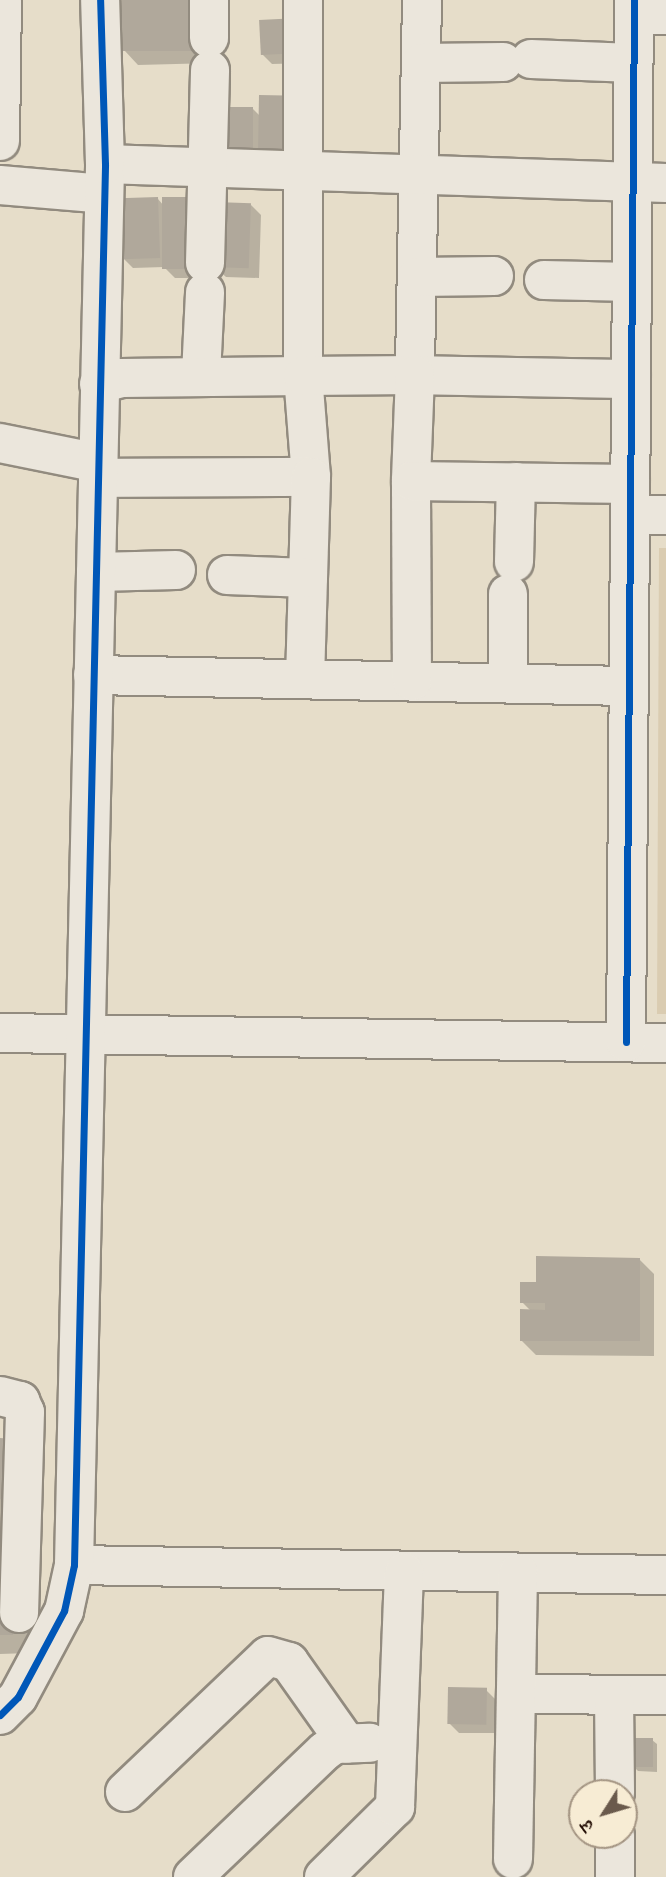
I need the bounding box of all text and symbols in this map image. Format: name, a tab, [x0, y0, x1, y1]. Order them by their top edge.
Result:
north arrow	[568, 1779, 638, 1849]
text: उ	[575, 1815, 600, 1837]

